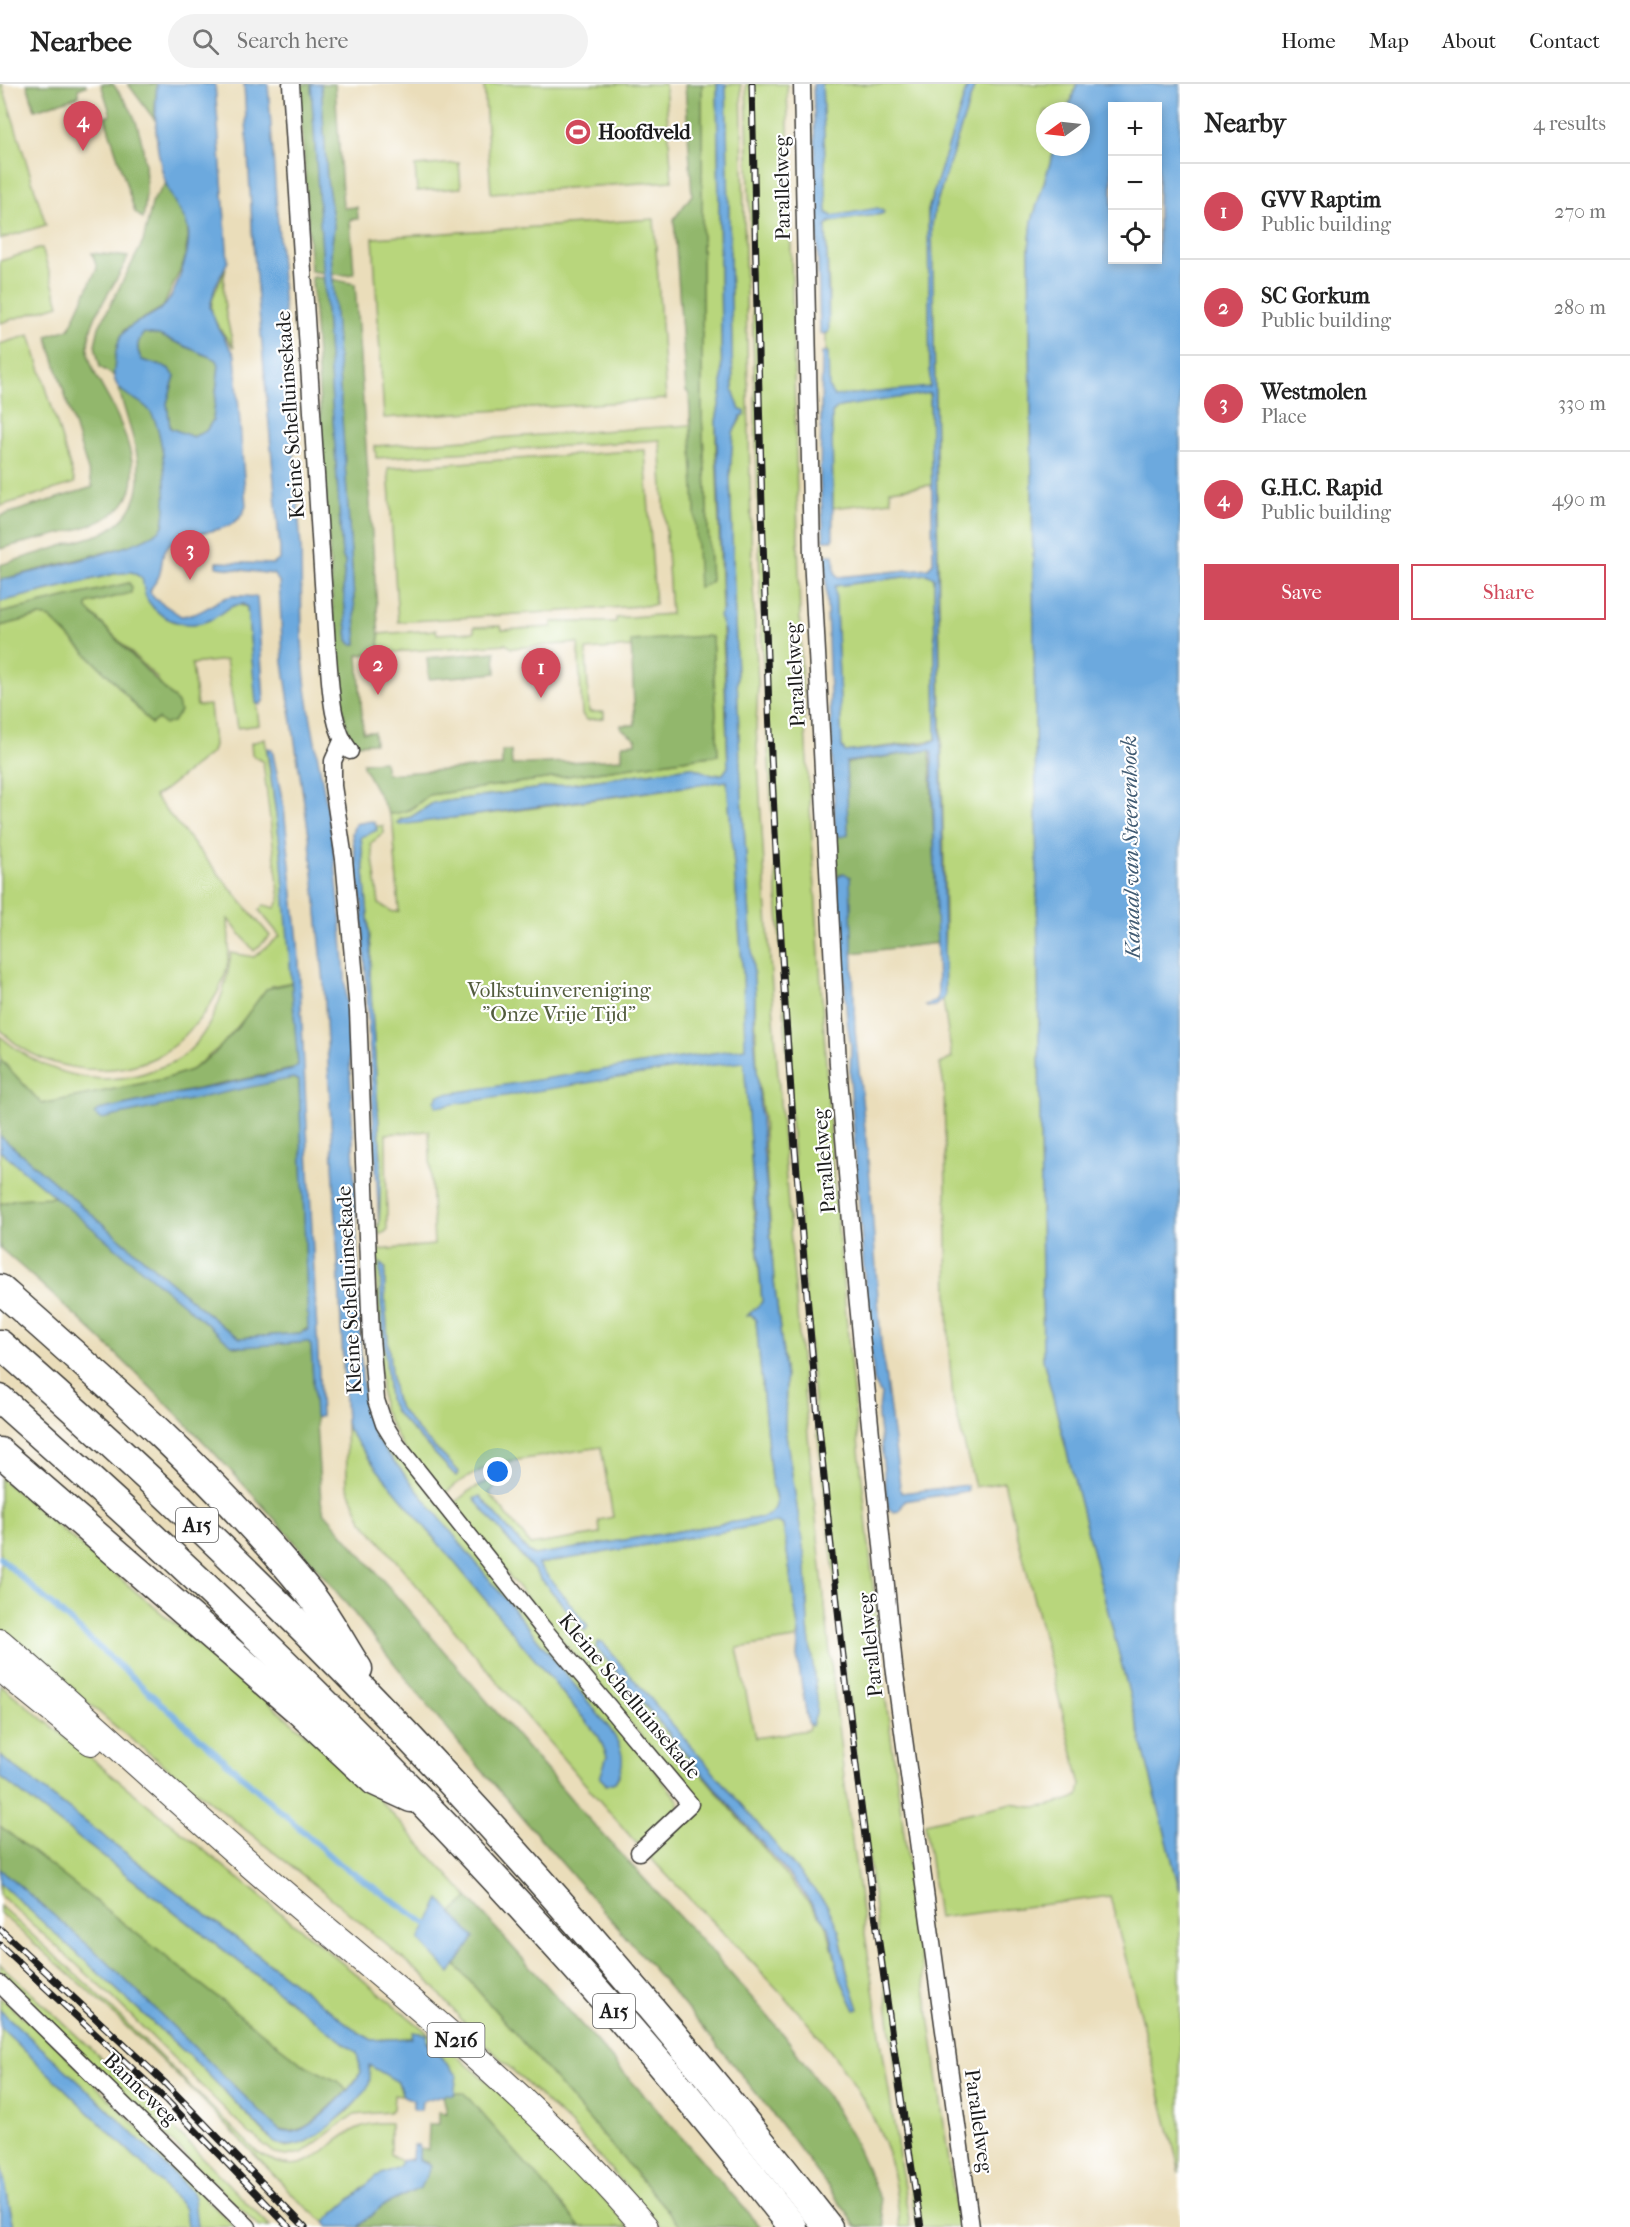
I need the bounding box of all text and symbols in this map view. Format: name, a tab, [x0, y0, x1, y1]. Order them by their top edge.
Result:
search box	[168, 14, 588, 68]
text: Nearbee	[30, 25, 132, 58]
icon: search	[189, 25, 222, 58]
text: Search here	[237, 28, 348, 54]
text: Home	[1281, 29, 1336, 53]
text: Map	[1369, 29, 1409, 53]
text: About	[1442, 29, 1496, 53]
text: Contact	[1529, 29, 1600, 53]
pin: 4	[64, 101, 103, 151]
north arrow	[1036, 102, 1090, 156]
map controls	[1108, 102, 1162, 264]
button: +	[1108, 102, 1162, 156]
text: Nearby	[1204, 108, 1286, 139]
text: 4 results	[1533, 112, 1606, 135]
sports icon: Hoofdveld	[563, 117, 593, 147]
place label: Hoofdveld	[598, 120, 691, 144]
street label: Parallelweg	[769, 135, 795, 241]
button: −	[1108, 156, 1162, 210]
text: GVV Raptim	[1261, 187, 1381, 213]
text: 1	[1220, 200, 1227, 223]
text: 270 m	[1554, 200, 1606, 223]
button: locate	[1108, 210, 1162, 264]
text: Public building	[1261, 213, 1391, 236]
text: SC Gorkum	[1261, 283, 1370, 309]
text: 2	[1218, 296, 1229, 319]
text: 280 m	[1554, 296, 1606, 319]
text: Public building	[1261, 309, 1391, 332]
street label: Kleine Schelluinsekade	[271, 310, 309, 520]
text: Westmolen	[1261, 379, 1367, 405]
text: 3	[1219, 392, 1228, 415]
text: 330 m	[1558, 392, 1606, 415]
text: Place	[1261, 405, 1307, 428]
text: G.H.C. Rapid	[1261, 475, 1382, 501]
text: 4	[1218, 488, 1229, 511]
text: 490 m	[1552, 488, 1606, 511]
text: Public building	[1261, 501, 1391, 524]
pin: 3	[170, 530, 210, 580]
button: Save	[1204, 564, 1399, 620]
button: Share	[1411, 564, 1606, 620]
street label: Parallelweg	[780, 621, 810, 728]
pin: 2	[358, 646, 398, 695]
pin: 1	[522, 648, 560, 698]
water label: Kanaal van Steenenhoek	[1116, 735, 1146, 961]
park label: Volkstuinvereniging "Onze Vrije Tijd"	[466, 978, 652, 1026]
street label: Parallelweg	[807, 1107, 841, 1214]
street label: Kleine Schelluinsekade	[332, 1185, 366, 1395]
your location	[483, 1457, 512, 1486]
road number: A15	[176, 1508, 218, 1542]
street label: Parallelweg	[852, 1591, 887, 1698]
street label: Kleine Schelluinsekade	[554, 1608, 706, 1784]
road number: A15	[593, 1994, 635, 2028]
road number: N216	[428, 2023, 484, 2057]
street label: Banneweg	[99, 2047, 184, 2131]
street label: Parallelweg	[960, 2067, 998, 2175]

